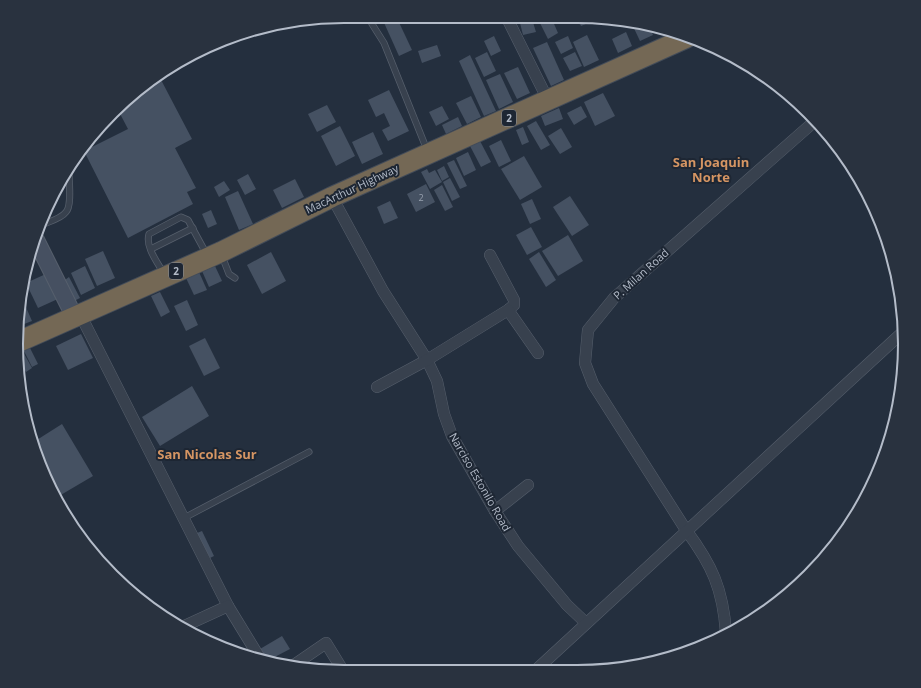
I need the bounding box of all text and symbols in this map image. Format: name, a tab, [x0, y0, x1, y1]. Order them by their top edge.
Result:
road number: 2	[502, 110, 516, 126]
district label: San Joaquin Norte	[673, 153, 749, 186]
street label: MacArthur Highway	[303, 160, 401, 217]
house number: 2	[418, 191, 424, 204]
street label: P. Milan Road	[610, 245, 672, 303]
road number: 2	[169, 263, 183, 279]
street label: Narciso Estonilo Road	[446, 430, 515, 534]
district label: San Nicolas Sur	[157, 445, 257, 463]

